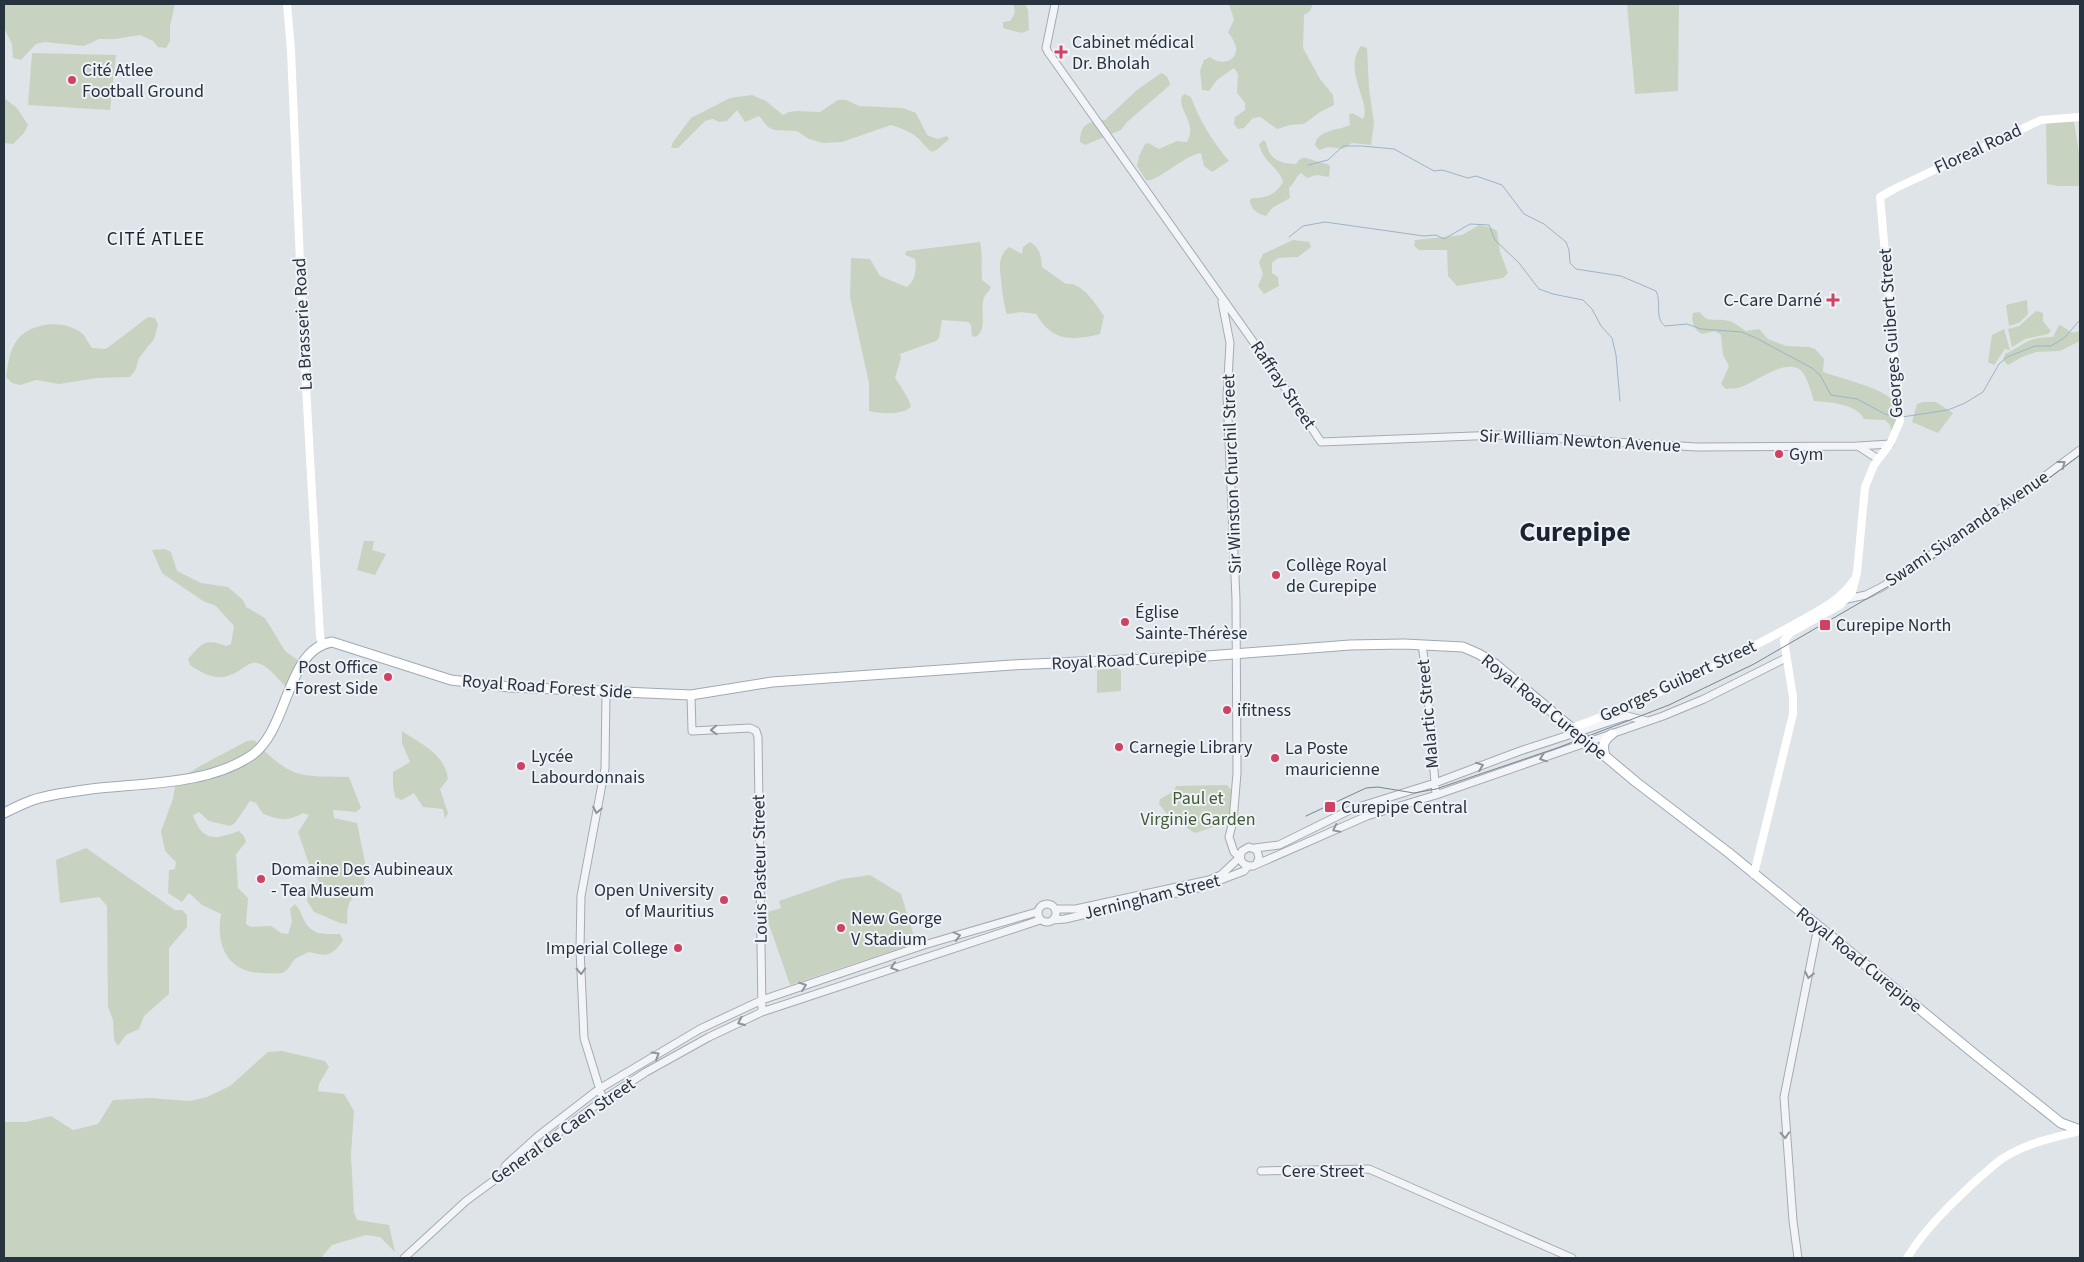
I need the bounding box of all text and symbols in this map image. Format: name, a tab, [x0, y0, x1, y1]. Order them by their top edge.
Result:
place label: Cabinet médical Dr. Bholah	[1072, 30, 1194, 76]
marker: Cabinet médical Dr. Bholah	[1054, 45, 1068, 59]
place label: Cité Atlee Football Ground	[82, 58, 204, 104]
marker: Cité Atlee Football Ground	[66, 74, 78, 86]
street label: Floreal Road	[1930, 118, 2026, 180]
district label: CITÉ ATLEE	[107, 226, 205, 253]
street label: Georges Guibert Street	[1873, 247, 1909, 419]
street label: La Brasserie Road	[287, 257, 319, 391]
place label: C-Care Darné	[1723, 288, 1822, 313]
marker: C-Care Darné	[1826, 293, 1840, 307]
street label: Raffray Street	[1244, 336, 1322, 434]
street label: Sir Winston Churchil Street	[1216, 374, 1248, 574]
street label: Sir William Newton Avenue	[1479, 423, 1681, 459]
place label: Gym	[1789, 442, 1823, 467]
marker: Gym	[1773, 448, 1785, 460]
one-way arrow	[2056, 461, 2066, 470]
street label: Swami Sivananda Avenue	[1880, 465, 2054, 593]
district label: Curepipe	[1519, 512, 1631, 552]
place label: Collège Royal de Curepipe	[1286, 553, 1387, 599]
marker: Collège Royal de Curepipe	[1270, 569, 1282, 581]
place label: Église Sainte-Thérèse	[1135, 600, 1248, 646]
place label: Curepipe North	[1836, 613, 1951, 638]
marker: Église Sainte-Thérèse	[1119, 616, 1131, 628]
marker: Curepipe North	[1818, 618, 1832, 632]
street label: Georges Guibert Street	[1596, 634, 1760, 728]
street label: Royal Road Curepipe	[1051, 643, 1207, 677]
street label: Royal Road Curepipe	[1476, 648, 1612, 766]
place label: Post Office - Forest Side	[286, 655, 378, 701]
street label: Malartic Street	[1411, 658, 1445, 770]
street label: Royal Road Forest Side	[461, 669, 633, 705]
marker: Post Office - Forest Side	[382, 671, 394, 683]
place label: ifitness	[1237, 698, 1291, 723]
marker: ifitness	[1221, 704, 1233, 716]
one-way arrow	[710, 724, 718, 735]
place label: Carnegie Library	[1129, 735, 1253, 760]
place label: La Poste mauricienne	[1285, 736, 1380, 782]
marker: Carnegie Library	[1113, 741, 1125, 753]
place label: Lycée Labourdonnais	[531, 744, 645, 790]
marker: La Poste mauricienne	[1269, 752, 1281, 764]
one-way arrow	[1539, 752, 1547, 762]
marker: Lycée Labourdonnais	[515, 760, 527, 772]
one-way arrow	[1475, 762, 1484, 772]
park label: Paul et Virginie Garden	[1140, 786, 1256, 832]
street label: Louis Pasteur Street	[746, 794, 774, 944]
place label: Curepipe Central	[1341, 795, 1467, 820]
marker: Curepipe Central	[1323, 800, 1337, 814]
one-way arrow	[592, 805, 602, 814]
one-way arrow	[1332, 823, 1341, 833]
place label: Domaine Des Aubineaux - Tea Museum	[271, 857, 453, 903]
street label: Jerningham Street	[1081, 868, 1223, 926]
marker: Domaine Des Aubineaux - Tea Museum	[255, 873, 267, 885]
place label: Open University of Mauritius	[594, 878, 715, 924]
marker: Open University of Mauritius	[718, 894, 730, 906]
street label: Royal Road Curepipe	[1791, 901, 1927, 1019]
place label: New George V Stadium	[851, 906, 942, 952]
marker: New George V Stadium	[835, 922, 847, 934]
one-way arrow	[953, 931, 961, 941]
place label: Imperial College	[546, 936, 668, 961]
marker: Imperial College	[672, 942, 684, 954]
one-way arrow	[890, 962, 899, 972]
one-way arrow	[576, 967, 586, 975]
one-way arrow	[1804, 970, 1814, 979]
one-way arrow	[798, 982, 807, 992]
one-way arrow	[737, 1016, 746, 1026]
one-way arrow	[651, 1051, 660, 1061]
street label: General de Caen Street	[486, 1072, 640, 1190]
one-way arrow	[1780, 1131, 1791, 1139]
street label: Cere Street	[1282, 1159, 1364, 1184]

